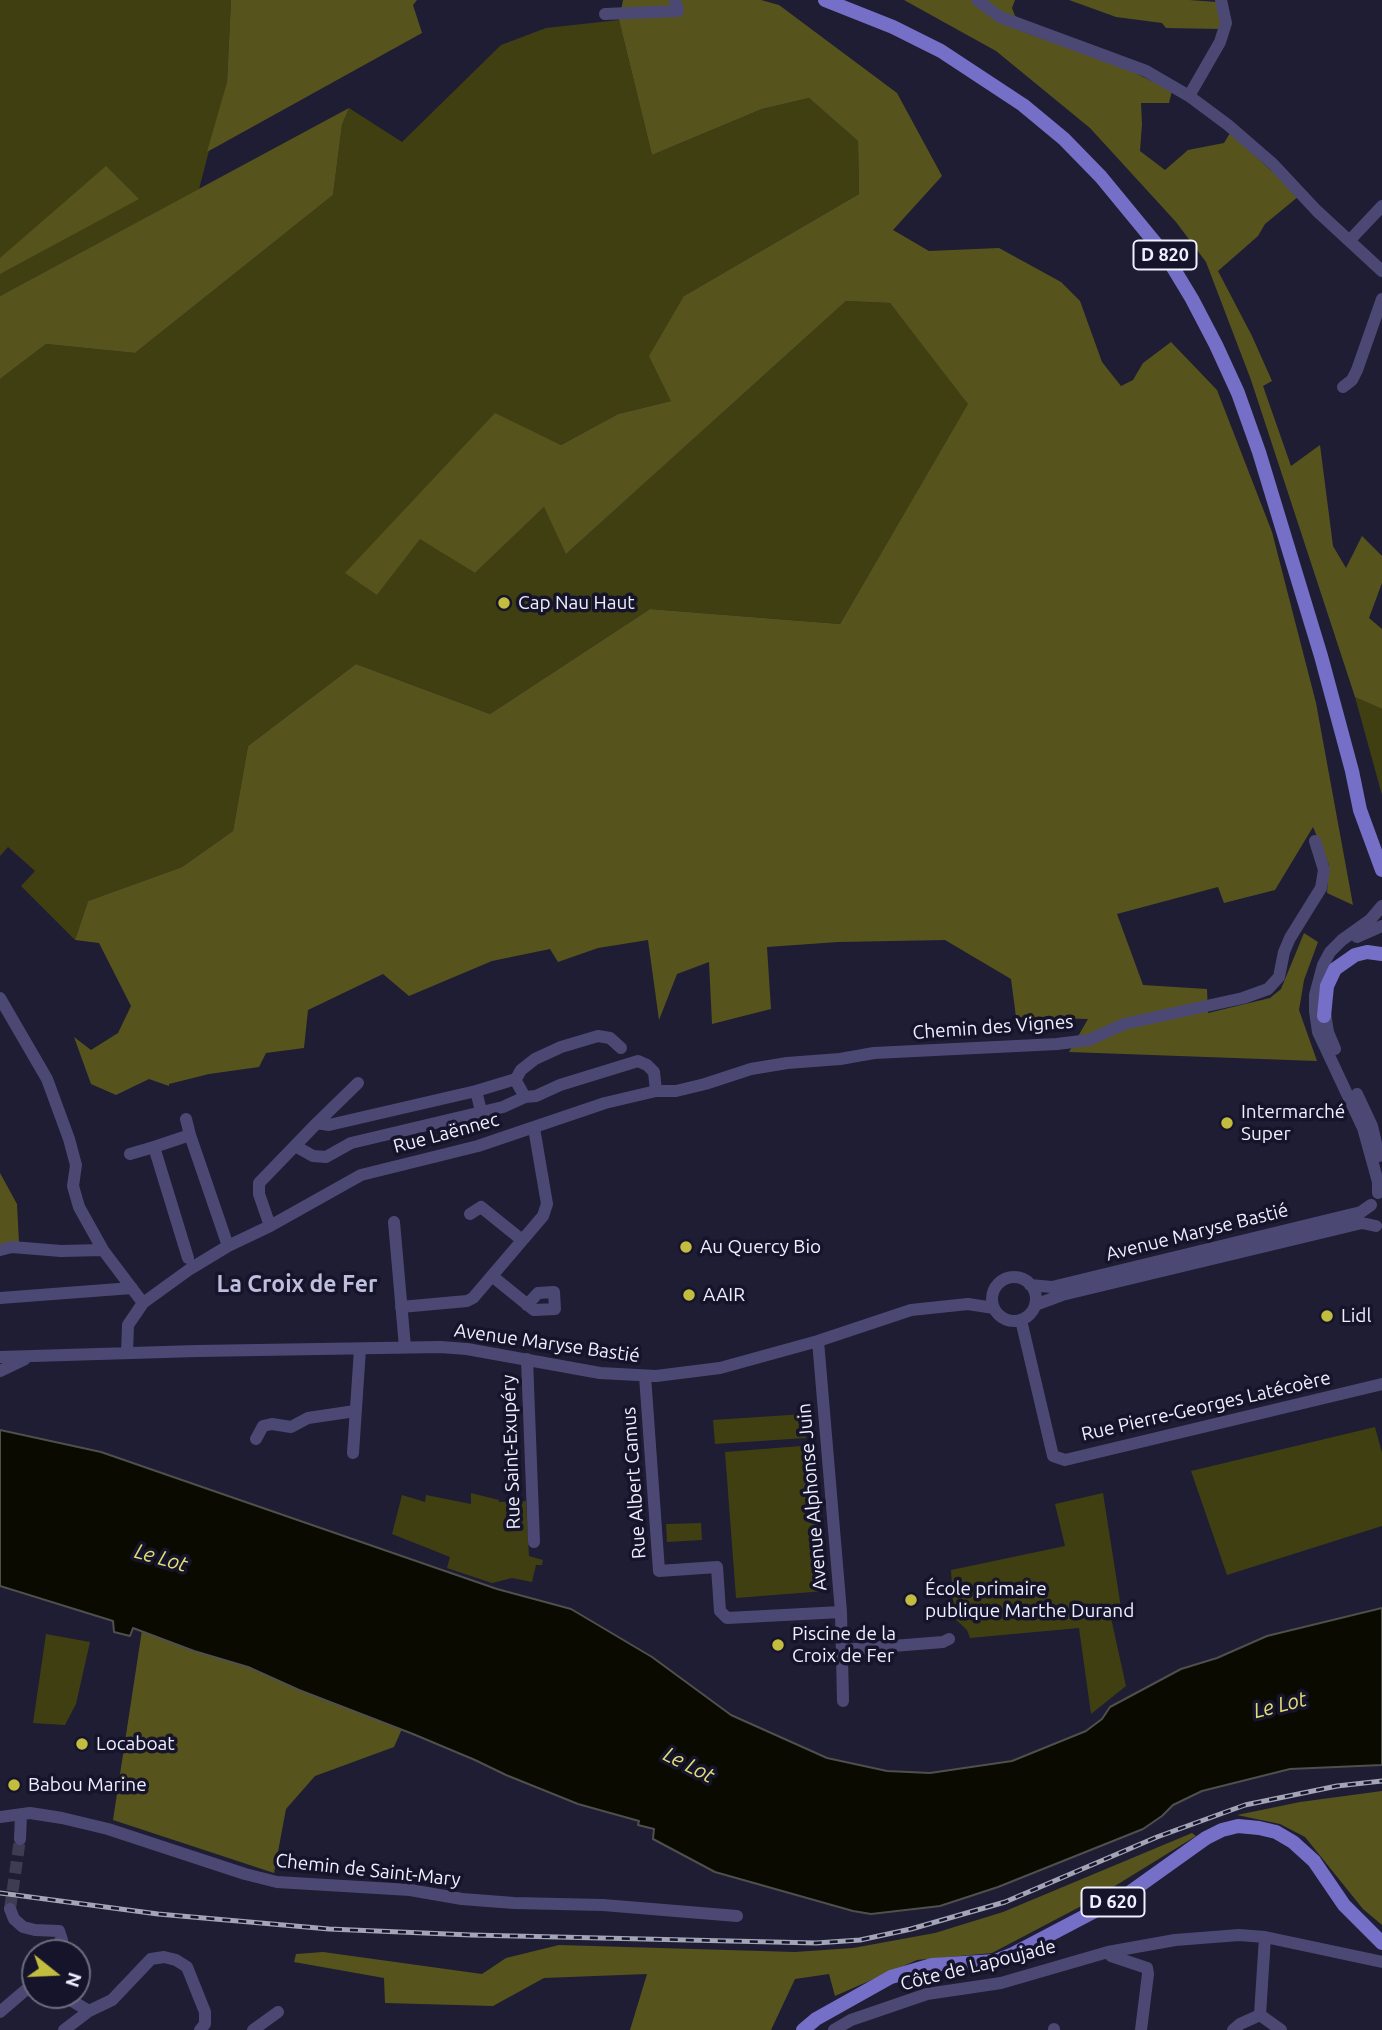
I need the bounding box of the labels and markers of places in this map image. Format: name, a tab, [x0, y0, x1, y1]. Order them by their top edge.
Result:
place label: Cap Nau Haut	[518, 592, 635, 614]
marker: Cap Nau Haut	[496, 595, 512, 611]
place label: Intermarché Super	[1241, 1101, 1345, 1145]
marker: Intermarché Super	[1219, 1115, 1235, 1131]
place label: Au Quercy Bio	[700, 1236, 821, 1258]
marker: Au Quercy Bio	[678, 1239, 694, 1255]
place label: AAIR	[703, 1284, 745, 1306]
marker: AAIR	[681, 1287, 697, 1303]
place label: Lidl	[1341, 1305, 1371, 1327]
marker: Lidl	[1319, 1308, 1335, 1324]
place label: École primaire publique Marthe Durand	[925, 1578, 1134, 1622]
marker: École primaire publique Marthe Durand	[903, 1592, 919, 1608]
place label: Piscine de la Croix de Fer	[792, 1623, 896, 1667]
marker: Piscine de la Croix de Fer	[770, 1637, 786, 1653]
place label: Locaboat	[96, 1733, 175, 1755]
marker: Locaboat	[74, 1736, 90, 1752]
place label: Babou Marine	[28, 1774, 147, 1796]
marker: Babou Marine	[6, 1777, 22, 1793]

